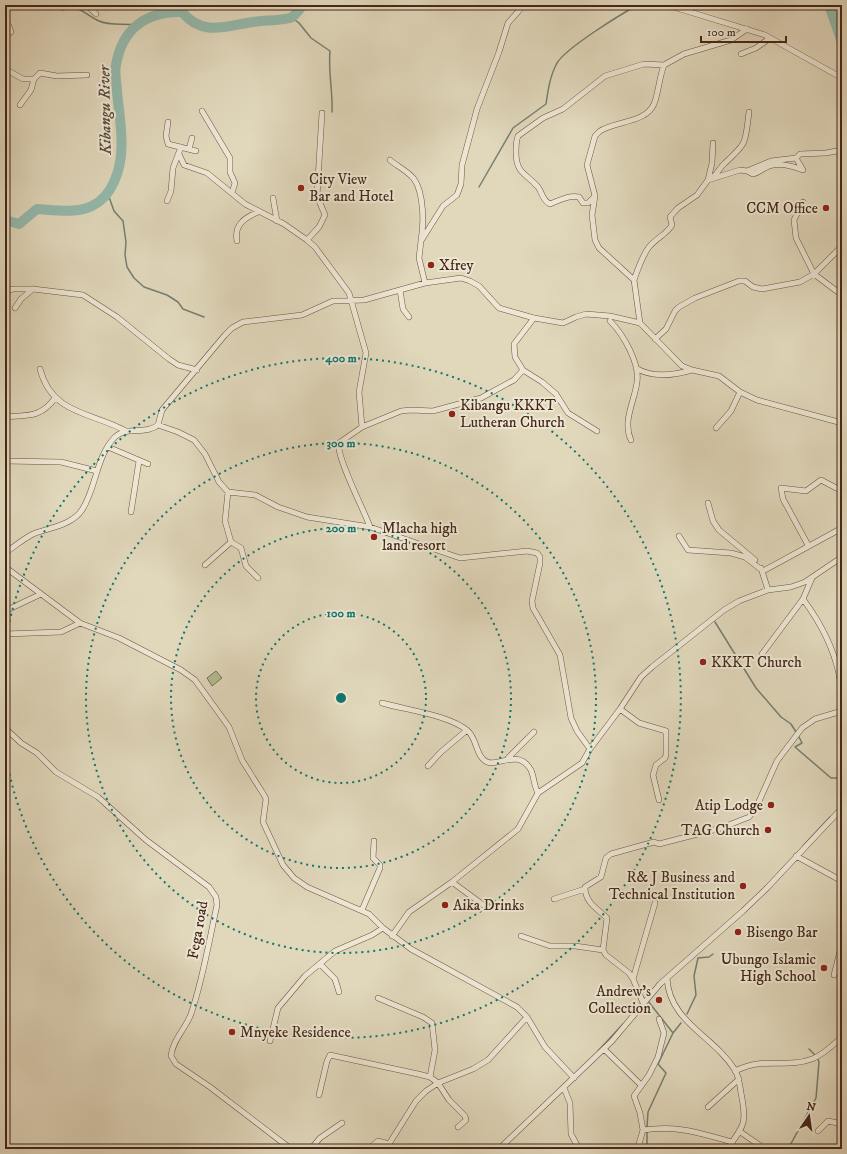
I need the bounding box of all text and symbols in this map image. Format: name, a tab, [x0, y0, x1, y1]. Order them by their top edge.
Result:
scale bar	[701, 18, 786, 44]
text: 100 m	[707, 25, 736, 40]
water label: Kibangu River	[94, 64, 116, 156]
place label: City View Bar and Hotel	[309, 170, 394, 206]
marker: City View Bar and Hotel	[296, 183, 306, 193]
place label: CCM Office	[746, 199, 818, 218]
marker: CCM Office	[821, 203, 831, 213]
place label: Xfrey	[439, 256, 474, 275]
marker: Xfrey	[426, 260, 436, 270]
text: 400 m	[324, 351, 357, 366]
place label: Kibangu KKKT Lutheran Church	[460, 396, 565, 432]
marker: Kibangu KKKT Lutheran Church	[447, 409, 457, 419]
text: 300 m	[327, 436, 355, 451]
place label: Mlacha high land resort	[382, 519, 458, 555]
text: 200 m	[326, 521, 356, 536]
marker: Mlacha high land resort	[369, 532, 379, 542]
text: 100 m	[327, 606, 355, 621]
place label: KKKT Church	[711, 653, 802, 672]
marker: KKKT Church	[698, 657, 708, 667]
centre of rings	[334, 691, 348, 705]
place label: Atip Lodge	[695, 796, 763, 815]
marker: Atip Lodge	[766, 800, 776, 810]
place label: TAG Church	[681, 821, 760, 840]
marker: TAG Church	[763, 825, 773, 835]
place label: R& J Business and Technical Institution	[609, 868, 736, 904]
marker: R& J Business and Technical Institution	[738, 881, 748, 891]
place label: Aika Drinks	[453, 896, 524, 915]
street label: Fega road	[184, 899, 213, 961]
marker: Aika Drinks	[440, 900, 450, 910]
place label: Bisengo Bar	[746, 923, 818, 942]
marker: Bisengo Bar	[733, 927, 743, 937]
place label: Ubungo Islamic High School	[721, 950, 817, 986]
marker: Ubungo Islamic High School	[819, 963, 829, 973]
place label: Andrew's Collection	[588, 982, 651, 1018]
marker: Andrew's Collection	[654, 995, 664, 1005]
place label: Mnyeke Residence	[240, 1023, 351, 1042]
marker: Mnyeke Residence	[227, 1027, 237, 1037]
north arrow	[789, 1096, 829, 1136]
text: N	[805, 1099, 817, 1115]

